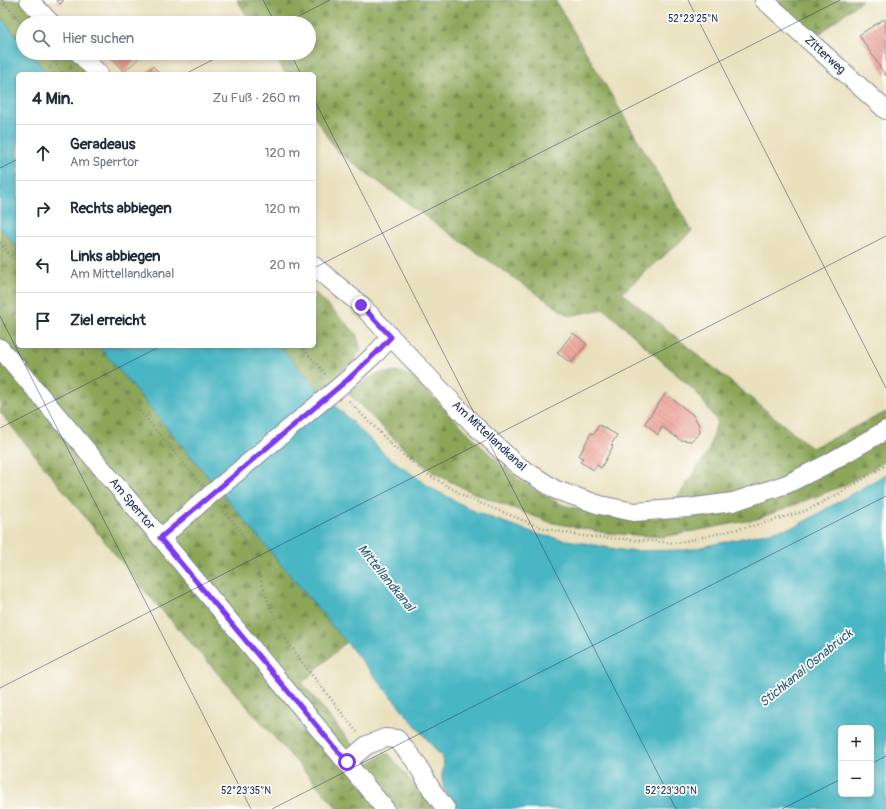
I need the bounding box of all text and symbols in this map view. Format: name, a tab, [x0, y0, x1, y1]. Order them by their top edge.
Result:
text: 52°23'25"N	[668, 13, 718, 25]
search box	[16, 16, 316, 60]
icon: search	[30, 27, 52, 49]
text: Hier suchen	[62, 29, 134, 48]
street label: Zitterweg	[801, 33, 849, 77]
text: 4 Min.	[32, 88, 74, 109]
text: Zu Fuß · 260 m	[212, 90, 300, 106]
text: Geradeaus	[70, 135, 136, 154]
icon: ahead	[32, 142, 54, 164]
text: 120 m	[264, 145, 300, 161]
text: Am Sperrtor	[70, 154, 139, 170]
icon: right	[32, 198, 54, 220]
text: Rechts abbiegen	[70, 199, 172, 218]
text: 120 m	[264, 201, 300, 217]
text: Links abbiegen	[70, 247, 161, 266]
icon: left	[32, 254, 54, 276]
text: 20 m	[269, 257, 300, 273]
text: Am Mittellandkanal	[70, 266, 174, 282]
route end	[352, 296, 370, 314]
icon: arrive	[32, 310, 54, 332]
text: Ziel erreicht	[70, 311, 146, 330]
street label: Am Mittellandkanal	[449, 398, 529, 474]
street label: Am Sperrtor	[106, 475, 159, 534]
water label: Mittellandkanal	[354, 541, 419, 616]
water label: Stichkanal Osnabrück	[756, 624, 857, 711]
map controls	[838, 725, 874, 797]
button: +	[838, 725, 874, 761]
route start	[338, 753, 356, 771]
button: −	[838, 761, 874, 797]
text: 52°23'35"N	[221, 785, 271, 797]
text: 52°23'30"N	[645, 785, 697, 797]

